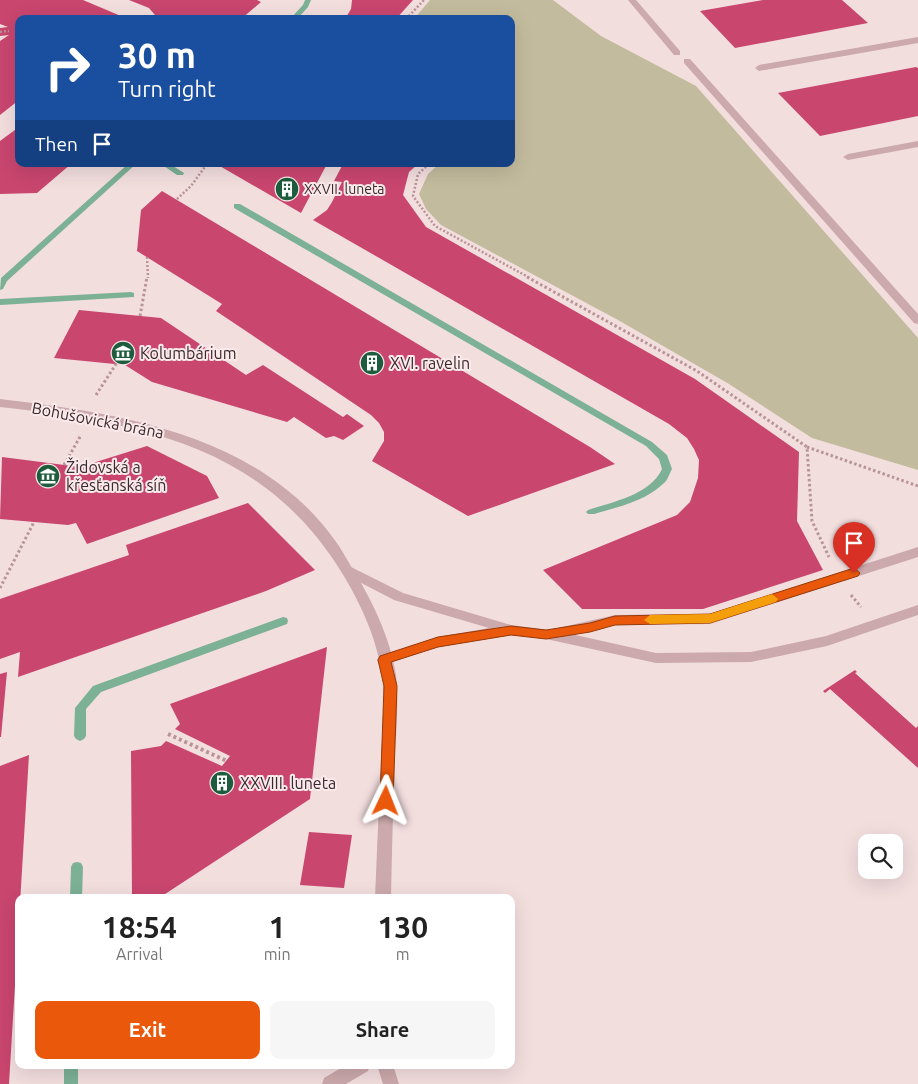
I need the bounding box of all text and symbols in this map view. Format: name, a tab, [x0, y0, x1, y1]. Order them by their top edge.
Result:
icon: right	[35, 35, 100, 100]
text: 30 m	[118, 35, 196, 75]
text: Turn right	[118, 76, 216, 101]
icon: arrive	[88, 130, 116, 158]
text: Then	[35, 133, 78, 155]
building icon: XXVII. luneta	[274, 176, 300, 202]
place label: XXVII. luneta	[304, 181, 385, 197]
museum icon: Kolumbárium	[110, 340, 136, 366]
place label: Kolumbárium	[140, 344, 237, 362]
building icon: XVI. ravelin	[359, 350, 385, 376]
place label: XVI. ravelin	[390, 354, 470, 372]
street label: Bohušovická brána	[30, 398, 166, 442]
place label: Židovská a křesťanská síň	[66, 457, 166, 494]
museum icon: Židovská a křesťanská síň	[35, 463, 61, 489]
pin	[833, 522, 875, 573]
icon: arrive	[840, 529, 868, 557]
building icon: XXVIII. luneta	[209, 770, 235, 796]
place label: XXVIII. luneta	[240, 774, 336, 792]
position arrow	[359, 774, 411, 826]
map controls	[858, 834, 903, 879]
button: search	[858, 834, 903, 879]
text: 18:54	[102, 910, 177, 944]
text: 1	[269, 910, 286, 944]
text: 130	[377, 910, 428, 944]
text: Arrival	[116, 945, 163, 963]
text: min	[264, 945, 291, 963]
text: m	[396, 945, 410, 963]
button: Exit	[35, 1001, 260, 1059]
button: Share	[270, 1001, 495, 1059]

